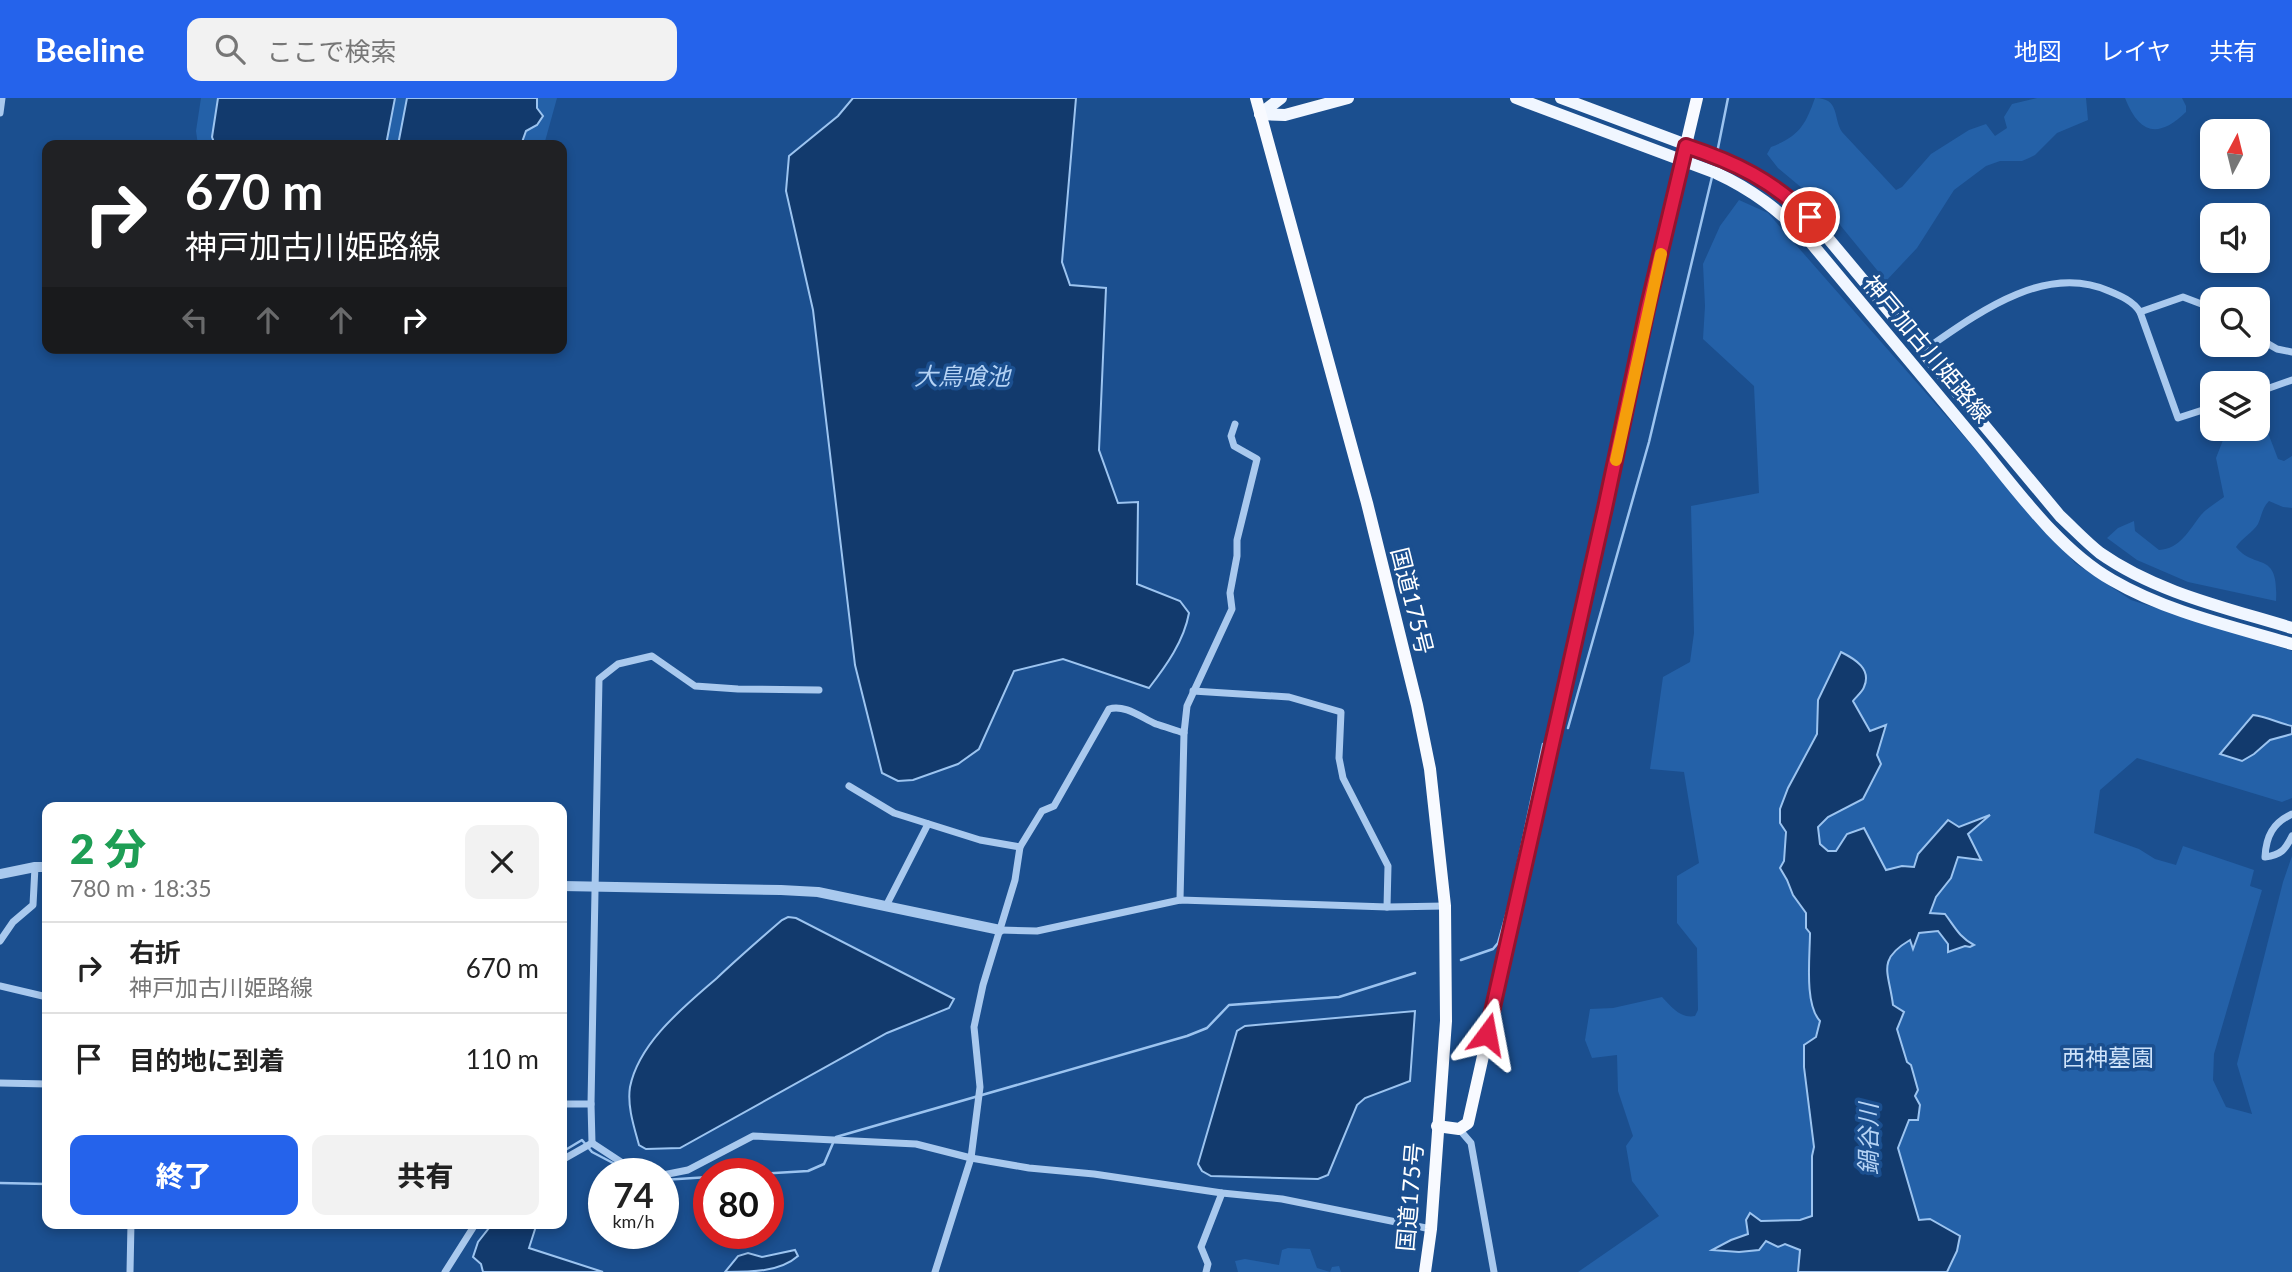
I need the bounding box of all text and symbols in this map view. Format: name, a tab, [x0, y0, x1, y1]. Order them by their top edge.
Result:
search box	[187, 18, 677, 81]
text: Beeline	[35, 29, 145, 69]
icon: search	[211, 30, 249, 68]
text: ここで検索	[267, 35, 397, 67]
text: 地図	[2014, 36, 2062, 65]
text: レイヤ	[2100, 36, 2171, 65]
text: 共有	[2209, 36, 2257, 65]
north arrow	[2200, 119, 2270, 189]
map controls	[2200, 119, 2270, 441]
text: 670 m	[185, 162, 323, 220]
icon: right	[70, 168, 161, 259]
pin	[1780, 187, 1840, 247]
icon: arrive	[1791, 198, 1829, 236]
button: sound	[2200, 203, 2270, 273]
text: 神戸加古川姫路線	[185, 226, 441, 265]
street label: 神戸加古川姫路線	[1858, 269, 1998, 428]
button: search	[2200, 287, 2270, 357]
icon: left	[176, 301, 214, 339]
icon: ahead	[249, 301, 287, 339]
icon: ahead	[322, 301, 360, 339]
icon: right	[395, 301, 433, 339]
water label: 大鳥喰池	[914, 361, 1012, 390]
button: layers	[2200, 371, 2270, 441]
street label: 国道175号	[1386, 544, 1440, 657]
text: 2 分	[70, 823, 146, 873]
button: close	[465, 825, 539, 899]
text: 780 m · 18:35	[70, 874, 212, 902]
text: 右折	[129, 936, 181, 968]
icon: right	[70, 949, 108, 987]
text: 670 m	[466, 952, 539, 984]
text: 神戸加古川姫路線	[129, 973, 313, 1001]
position arrow	[1450, 997, 1524, 1071]
icon: arrive	[70, 1040, 108, 1078]
text: 110 m	[466, 1043, 539, 1075]
park label: 西神墓園	[2062, 1043, 2154, 1071]
text: 目的地に到着	[129, 1044, 285, 1076]
water label: 鍋谷川	[1853, 1100, 1882, 1175]
button: 終了	[70, 1135, 298, 1215]
button: 共有	[312, 1135, 539, 1215]
street label: 国道175号	[1390, 1141, 1428, 1252]
speed limit sign: 80	[693, 1158, 784, 1249]
text: 74	[613, 1173, 654, 1215]
text: km/h	[612, 1210, 655, 1232]

